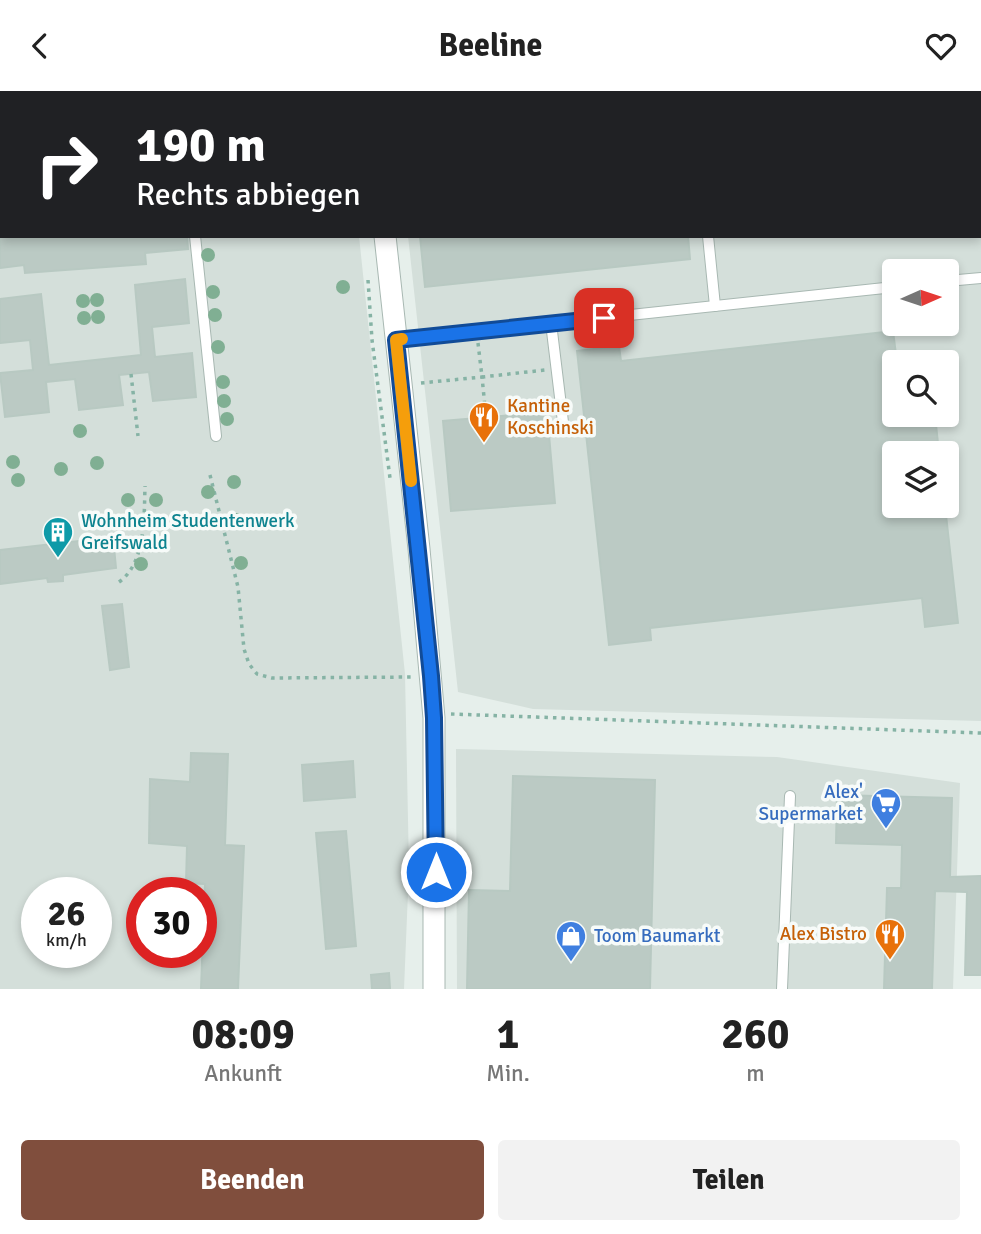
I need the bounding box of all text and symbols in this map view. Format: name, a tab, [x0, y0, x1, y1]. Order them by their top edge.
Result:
text: Beeline	[439, 26, 542, 65]
icon: back	[21, 27, 59, 65]
icon: heart	[922, 27, 960, 65]
text: 190 m	[136, 115, 266, 175]
icon: right	[21, 119, 112, 210]
text: Rechts abbiegen	[136, 175, 361, 214]
north arrow	[882, 259, 959, 336]
map controls	[882, 259, 959, 518]
pin	[574, 288, 634, 348]
icon: arrive	[585, 299, 623, 337]
button: search	[882, 350, 959, 427]
place label: Kantine Koschinski	[507, 394, 594, 440]
restaurant icon: Kantine Koschinski	[467, 400, 501, 444]
button: layers	[882, 441, 959, 518]
place label: Wohnheim Studentenwerk Greifswald	[81, 509, 295, 555]
building icon: Wohnheim Studentenwerk Greifswald	[41, 515, 75, 559]
place label: Alex' Supermarket	[758, 780, 863, 826]
supermarket icon: Alex' Supermarket	[869, 786, 903, 830]
position arrow	[399, 835, 473, 909]
speed limit sign: 30	[126, 877, 217, 968]
text: 26	[48, 892, 85, 935]
restaurant icon: Alex Bistro	[873, 917, 907, 961]
shop icon: Toom Baumarkt	[554, 919, 588, 963]
place label: Alex Bistro	[780, 922, 867, 946]
place label: Toom Baumarkt	[594, 924, 721, 948]
text: km/h	[46, 929, 87, 951]
text: 08:09	[192, 1009, 295, 1060]
text: 1	[497, 1009, 519, 1060]
text: 260	[721, 1009, 789, 1060]
text: Ankunft	[204, 1059, 282, 1088]
text: Min.	[486, 1059, 530, 1088]
text: m	[746, 1059, 765, 1088]
button: Beenden	[21, 1140, 484, 1220]
button: Teilen	[498, 1140, 960, 1220]

